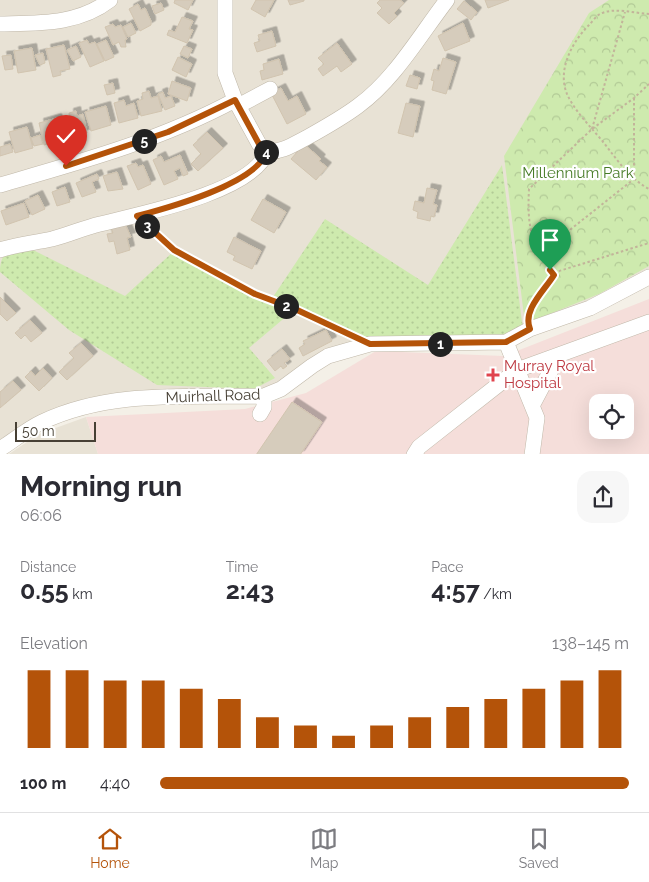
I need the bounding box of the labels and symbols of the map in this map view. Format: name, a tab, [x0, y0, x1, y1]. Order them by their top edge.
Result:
pin	[45, 115, 87, 166]
pin: 5	[132, 128, 156, 154]
pin: 4	[254, 140, 278, 164]
park label: Millennium Park	[522, 164, 634, 182]
pin: 3	[134, 214, 160, 238]
pin	[529, 219, 571, 270]
pin: 2	[274, 294, 298, 318]
pin: 1	[428, 332, 452, 356]
place label: Murray Royal Hospital	[504, 357, 595, 392]
marker: Murray Royal Hospital	[486, 368, 500, 382]
street label: Muirhall Road	[165, 385, 261, 407]
scale bar	[15, 420, 96, 443]

